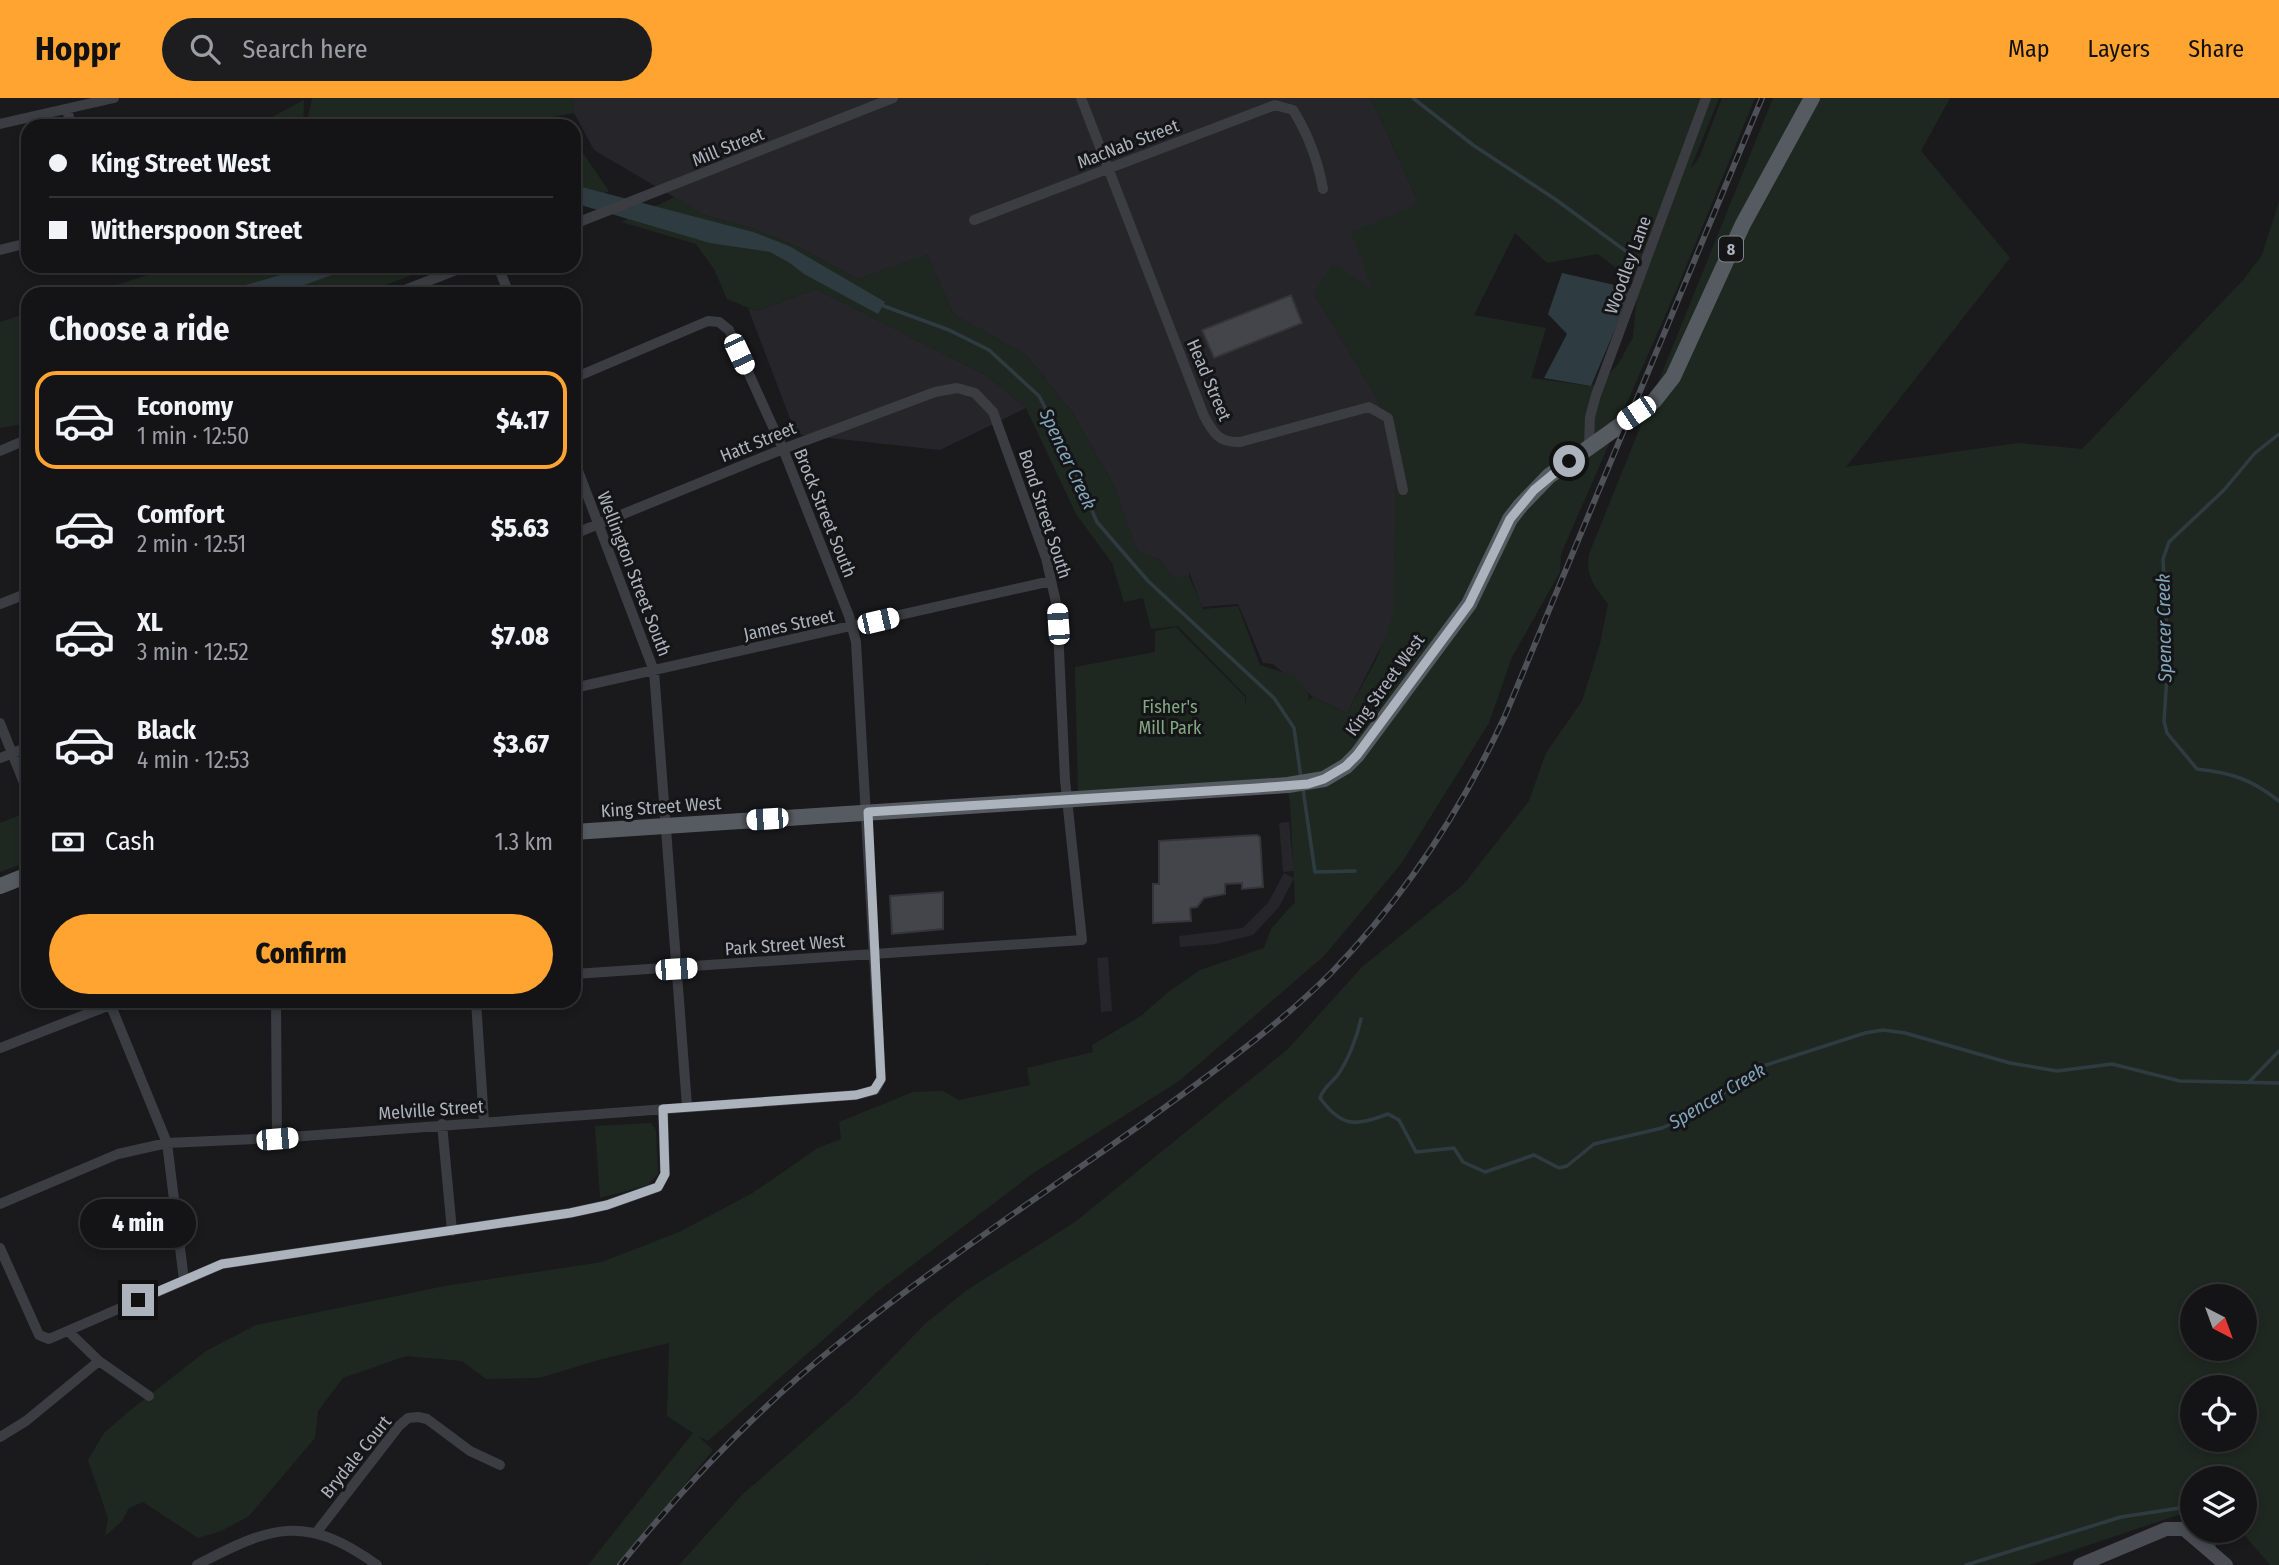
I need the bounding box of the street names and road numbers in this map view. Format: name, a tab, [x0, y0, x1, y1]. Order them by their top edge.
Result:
street label: MacNab Street	[1074, 114, 1182, 173]
street label: Mill Street	[689, 123, 767, 171]
street label: Woodley Lane	[1600, 213, 1656, 317]
road number: 8	[1719, 237, 1743, 262]
street label: Head Street	[1182, 336, 1236, 424]
street label: Hatt Street	[717, 417, 799, 467]
street label: Brock Street South	[789, 445, 861, 581]
street label: Bond Street South	[1014, 447, 1076, 581]
street label: Wellington Street South	[592, 489, 676, 659]
street label: James Street	[741, 605, 837, 645]
street label: King Street West	[1341, 630, 1429, 740]
street label: King Street West	[600, 792, 722, 822]
street label: Park Street West	[724, 930, 846, 960]
street label: Melville Street	[378, 1095, 485, 1125]
street label: Brydale Court	[316, 1411, 396, 1503]

